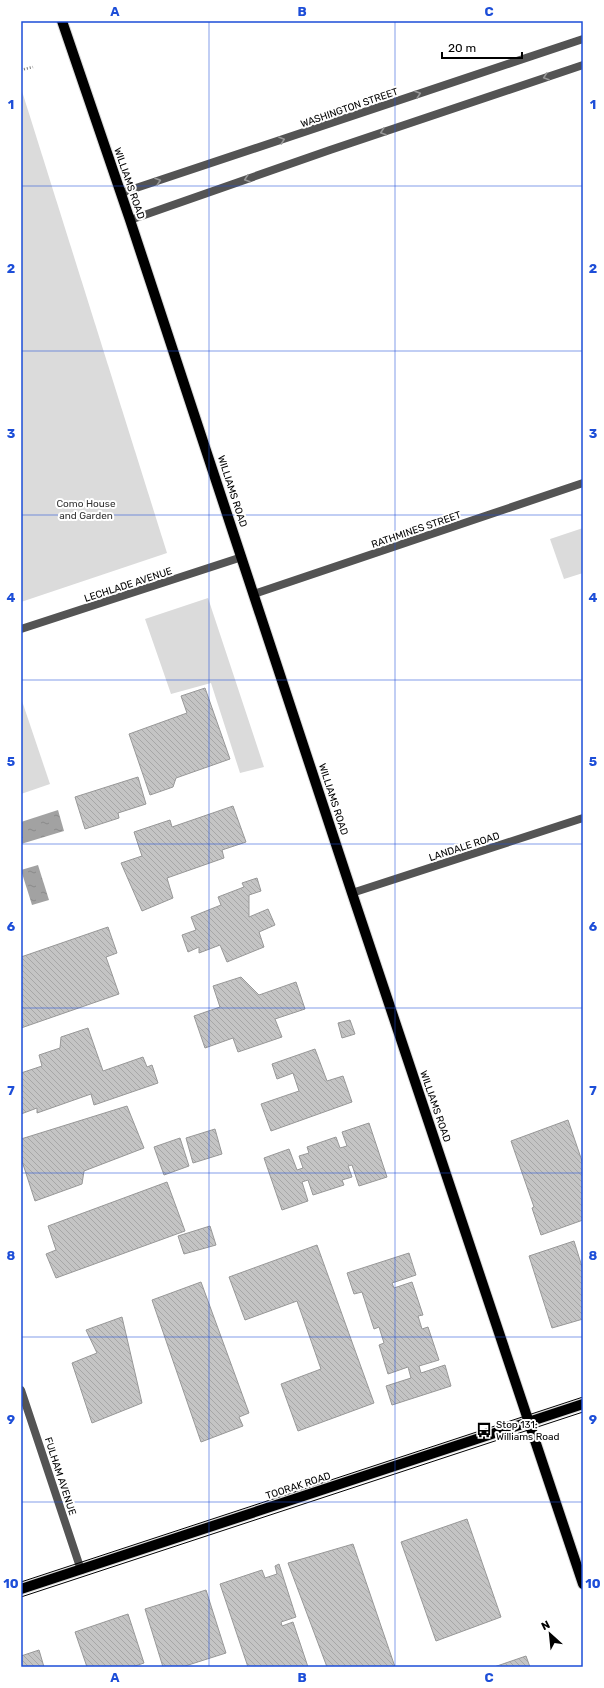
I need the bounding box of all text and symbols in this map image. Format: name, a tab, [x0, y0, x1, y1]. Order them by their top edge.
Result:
text: A	[110, 4, 120, 19]
text: B	[297, 4, 307, 19]
text: C	[484, 4, 494, 19]
scale bar	[442, 34, 522, 60]
text: 20 m	[448, 41, 476, 55]
one-way arrow	[543, 72, 550, 81]
street label: WASHINGTON STREET	[299, 86, 400, 130]
one-way arrow	[415, 91, 422, 99]
text: 1	[8, 97, 14, 112]
text: 1	[590, 97, 596, 112]
one-way arrow	[380, 127, 387, 136]
one-way arrow	[278, 136, 285, 145]
street label: WILLIAMS ROAD	[111, 146, 147, 221]
one-way arrow	[244, 175, 251, 183]
one-way arrow	[155, 177, 162, 186]
text: 2	[7, 261, 15, 276]
text: 2	[589, 261, 597, 276]
text: 3	[7, 426, 16, 441]
text: 3	[589, 426, 598, 441]
street label: WILLIAMS ROAD	[215, 454, 249, 529]
park label: Como House and Garden	[56, 498, 116, 522]
street label: RATHMINES STREET	[370, 509, 463, 551]
street label: LECHLADE AVENUE	[83, 565, 174, 605]
text: 4	[7, 590, 16, 605]
text: 4	[589, 590, 598, 605]
text: 5	[7, 754, 15, 769]
text: 5	[589, 754, 597, 769]
street label: WILLIAMS ROAD	[316, 762, 350, 837]
street label: LANDALE ROAD	[427, 830, 501, 864]
text: 6	[7, 919, 16, 934]
text: 6	[589, 919, 598, 934]
street label: WILLIAMS ROAD	[417, 1069, 453, 1144]
text: 7	[7, 1083, 15, 1098]
text: 7	[589, 1083, 597, 1098]
text: 8	[7, 1248, 16, 1263]
text: 8	[589, 1248, 598, 1263]
text: 9	[7, 1412, 15, 1427]
text: 9	[589, 1412, 597, 1427]
place label: Stop 131: Williams Road	[496, 1419, 559, 1443]
bus stop icon: Stop 131: Williams Road	[475, 1421, 493, 1439]
street label: FULHAM AVENUE	[42, 1436, 78, 1517]
street label: TOORAK ROAD	[264, 1470, 332, 1502]
text: 10	[3, 1576, 19, 1591]
text: 10	[585, 1576, 601, 1591]
north arrow	[530, 1614, 570, 1654]
text: N	[539, 1618, 552, 1633]
text: A	[110, 1670, 120, 1685]
text: B	[297, 1670, 307, 1685]
text: C	[484, 1670, 494, 1685]

